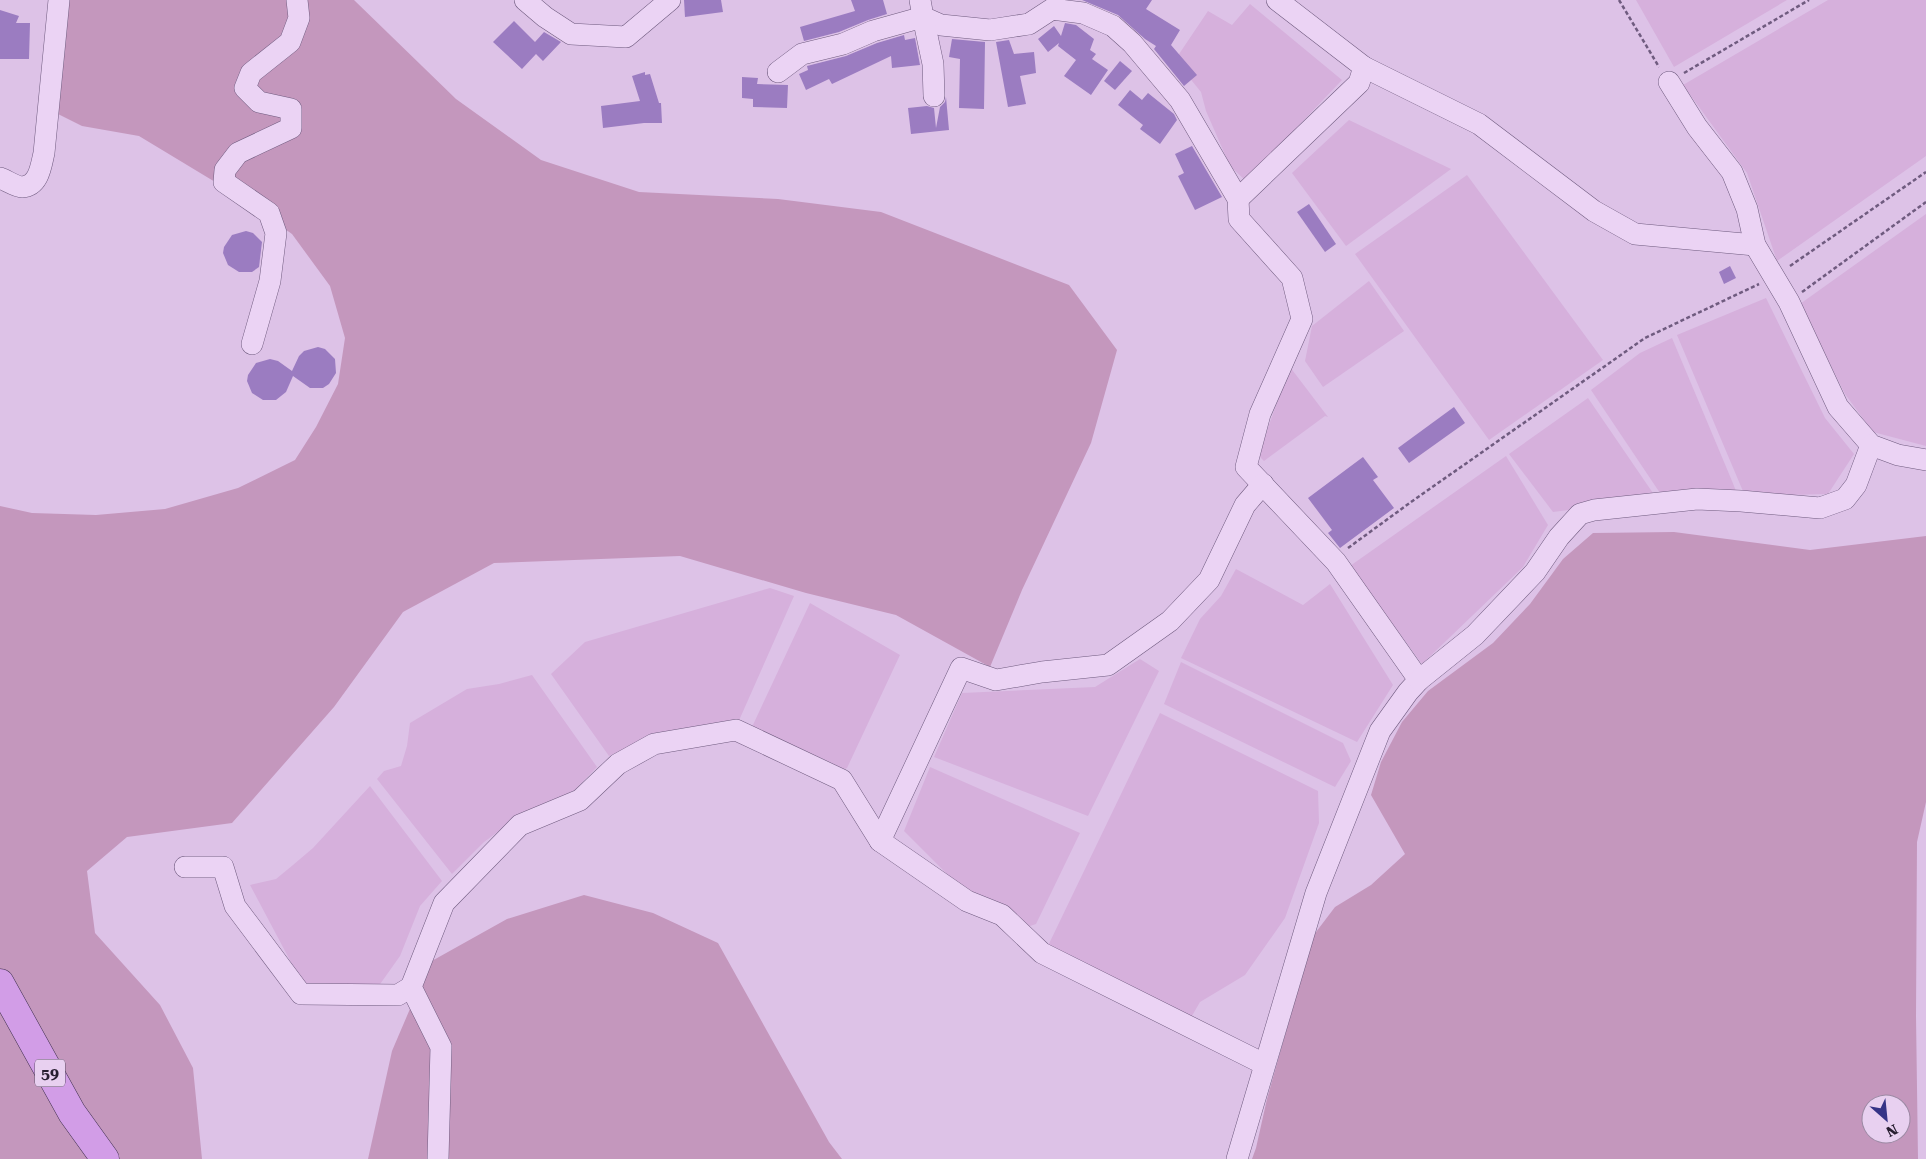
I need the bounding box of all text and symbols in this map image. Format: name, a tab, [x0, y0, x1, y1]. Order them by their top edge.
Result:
road number: 59	[35, 1060, 65, 1086]
north arrow	[1861, 1094, 1911, 1144]
text: N	[1883, 1121, 1900, 1140]

